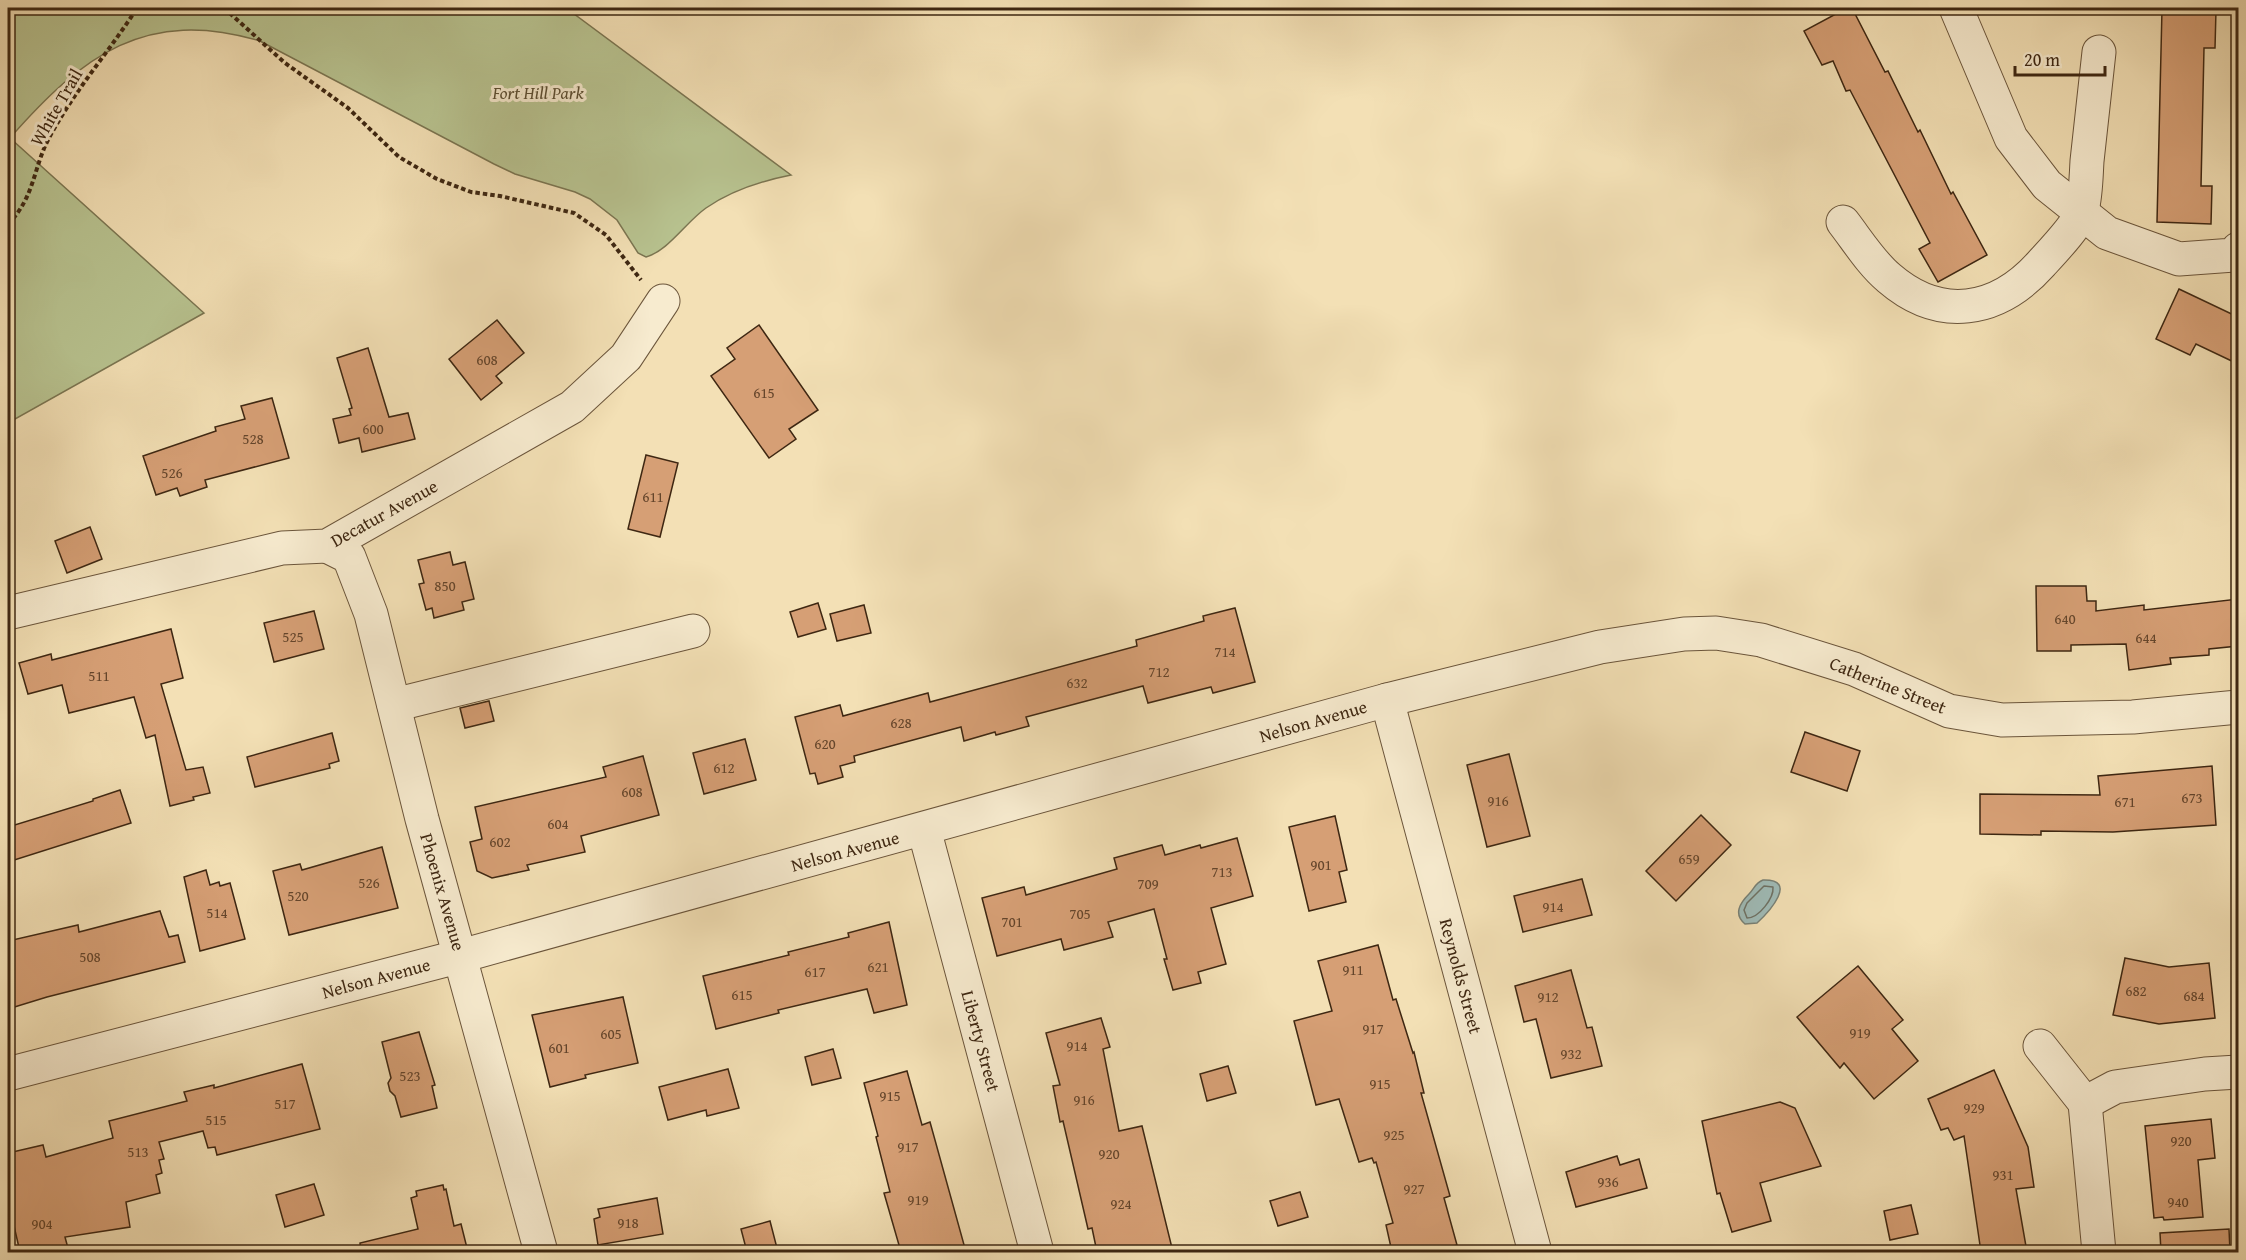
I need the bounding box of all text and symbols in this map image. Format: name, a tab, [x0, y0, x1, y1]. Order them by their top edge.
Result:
scale bar	[2015, 39, 2105, 77]
text: 20 m	[2024, 46, 2060, 73]
street label: White Trail	[23, 63, 89, 151]
park label: Fort Hill Park	[491, 79, 584, 106]
house number: 608	[476, 349, 498, 370]
house number: 615	[753, 382, 775, 403]
house number: 600	[362, 418, 384, 439]
house number: 528	[242, 428, 264, 449]
house number: 526	[161, 462, 183, 483]
street label: Decatur Avenue	[326, 472, 442, 554]
house number: 611	[642, 486, 664, 507]
house number: 850	[434, 575, 456, 596]
house number: 640	[2054, 608, 2076, 629]
house number: 525	[282, 626, 304, 647]
house number: 644	[2135, 627, 2157, 648]
house number: 714	[1214, 641, 1236, 662]
street label: Catherine Street	[1826, 649, 1951, 721]
house number: 712	[1148, 661, 1170, 682]
house number: 511	[88, 665, 110, 686]
house number: 632	[1066, 672, 1088, 693]
street label: Nelson Avenue	[1256, 693, 1370, 749]
house number: 628	[890, 712, 912, 733]
house number: 620	[814, 733, 836, 754]
house number: 612	[713, 757, 735, 778]
house number: 608	[621, 781, 643, 802]
house number: 673	[2181, 787, 2203, 808]
house number: 916	[1487, 790, 1509, 811]
house number: 671	[2114, 791, 2136, 812]
house number: 604	[547, 813, 569, 834]
street label: Nelson Avenue	[788, 824, 902, 878]
street label: Phoenix Avenue	[413, 830, 473, 954]
house number: 602	[489, 831, 511, 852]
house number: 659	[1678, 848, 1700, 869]
house number: 901	[1310, 854, 1332, 875]
house number: 713	[1211, 861, 1233, 882]
house number: 526	[358, 872, 380, 893]
house number: 709	[1137, 873, 1159, 894]
house number: 520	[287, 885, 309, 906]
house number: 914	[1542, 896, 1564, 917]
house number: 514	[206, 902, 228, 923]
house number: 705	[1069, 903, 1091, 924]
house number: 701	[1001, 911, 1023, 932]
street label: Reynolds Street	[1433, 915, 1490, 1037]
house number: 508	[79, 946, 101, 967]
street label: Nelson Avenue	[319, 951, 433, 1005]
house number: 621	[867, 956, 889, 977]
house number: 911	[1342, 959, 1364, 980]
house number: 617	[804, 961, 826, 982]
house number: 682	[2125, 980, 2147, 1001]
house number: 615	[731, 984, 753, 1005]
house number: 684	[2183, 985, 2205, 1006]
house number: 912	[1537, 986, 1559, 1007]
street label: Liberty Street	[955, 987, 1008, 1095]
house number: 917	[1362, 1018, 1384, 1039]
house number: 919	[1849, 1022, 1871, 1043]
house number: 605	[600, 1023, 622, 1044]
house number: 914	[1066, 1035, 1088, 1056]
house number: 601	[548, 1037, 570, 1058]
house number: 932	[1560, 1043, 1582, 1064]
house number: 523	[399, 1065, 421, 1086]
house number: 915	[1369, 1073, 1391, 1094]
house number: 915	[879, 1085, 901, 1106]
house number: 916	[1073, 1089, 1095, 1110]
house number: 517	[274, 1093, 296, 1114]
house number: 929	[1963, 1097, 1985, 1118]
house number: 515	[205, 1109, 227, 1130]
house number: 925	[1383, 1124, 1405, 1145]
house number: 920	[2170, 1130, 2192, 1151]
house number: 917	[897, 1136, 919, 1157]
house number: 513	[127, 1141, 149, 1162]
house number: 920	[1098, 1143, 1120, 1164]
house number: 931	[1992, 1164, 2014, 1185]
house number: 936	[1597, 1171, 1619, 1192]
house number: 927	[1403, 1178, 1425, 1199]
house number: 919	[907, 1189, 929, 1210]
house number: 940	[2167, 1191, 2189, 1212]
house number: 924	[1110, 1193, 1132, 1214]
house number: 918	[617, 1212, 639, 1233]
house number: 904	[31, 1213, 53, 1234]

